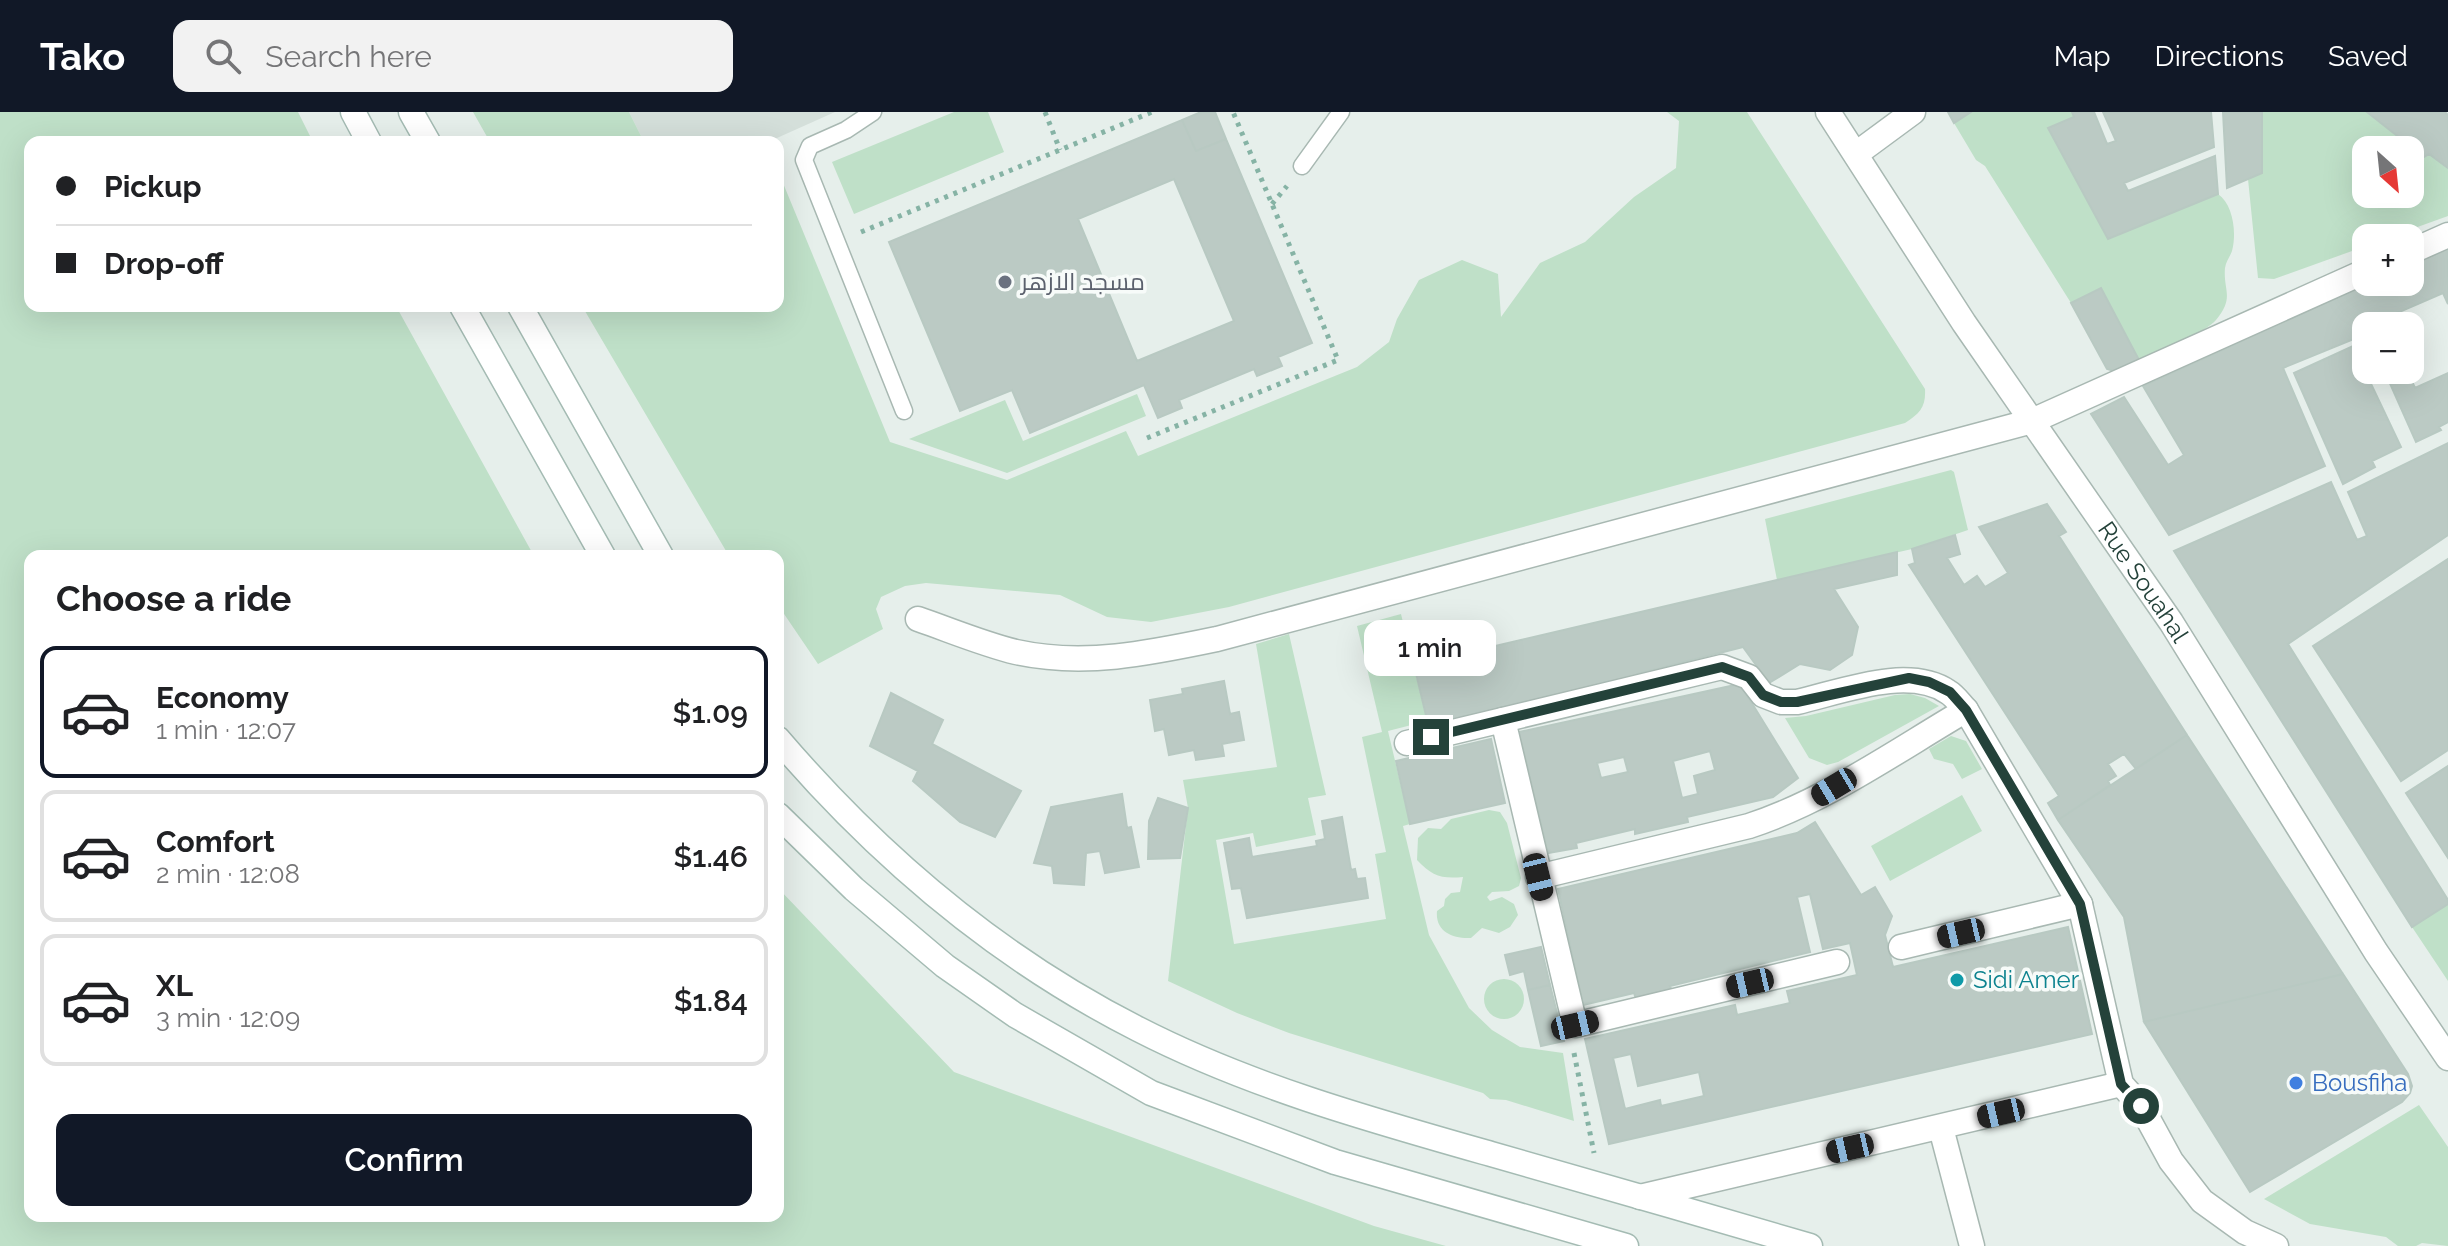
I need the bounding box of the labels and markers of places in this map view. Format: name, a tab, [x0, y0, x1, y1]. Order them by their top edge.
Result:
place label: مسجد الازهر	[1019, 267, 1145, 296]
marker: مسجد الازهر	[996, 273, 1014, 291]
place label: Sidi Amer	[1973, 965, 2080, 994]
marker: Sidi Amer	[1948, 971, 1966, 989]
place label: Bousfiha	[2312, 1068, 2407, 1097]
marker: Bousfiha	[2287, 1074, 2305, 1092]

